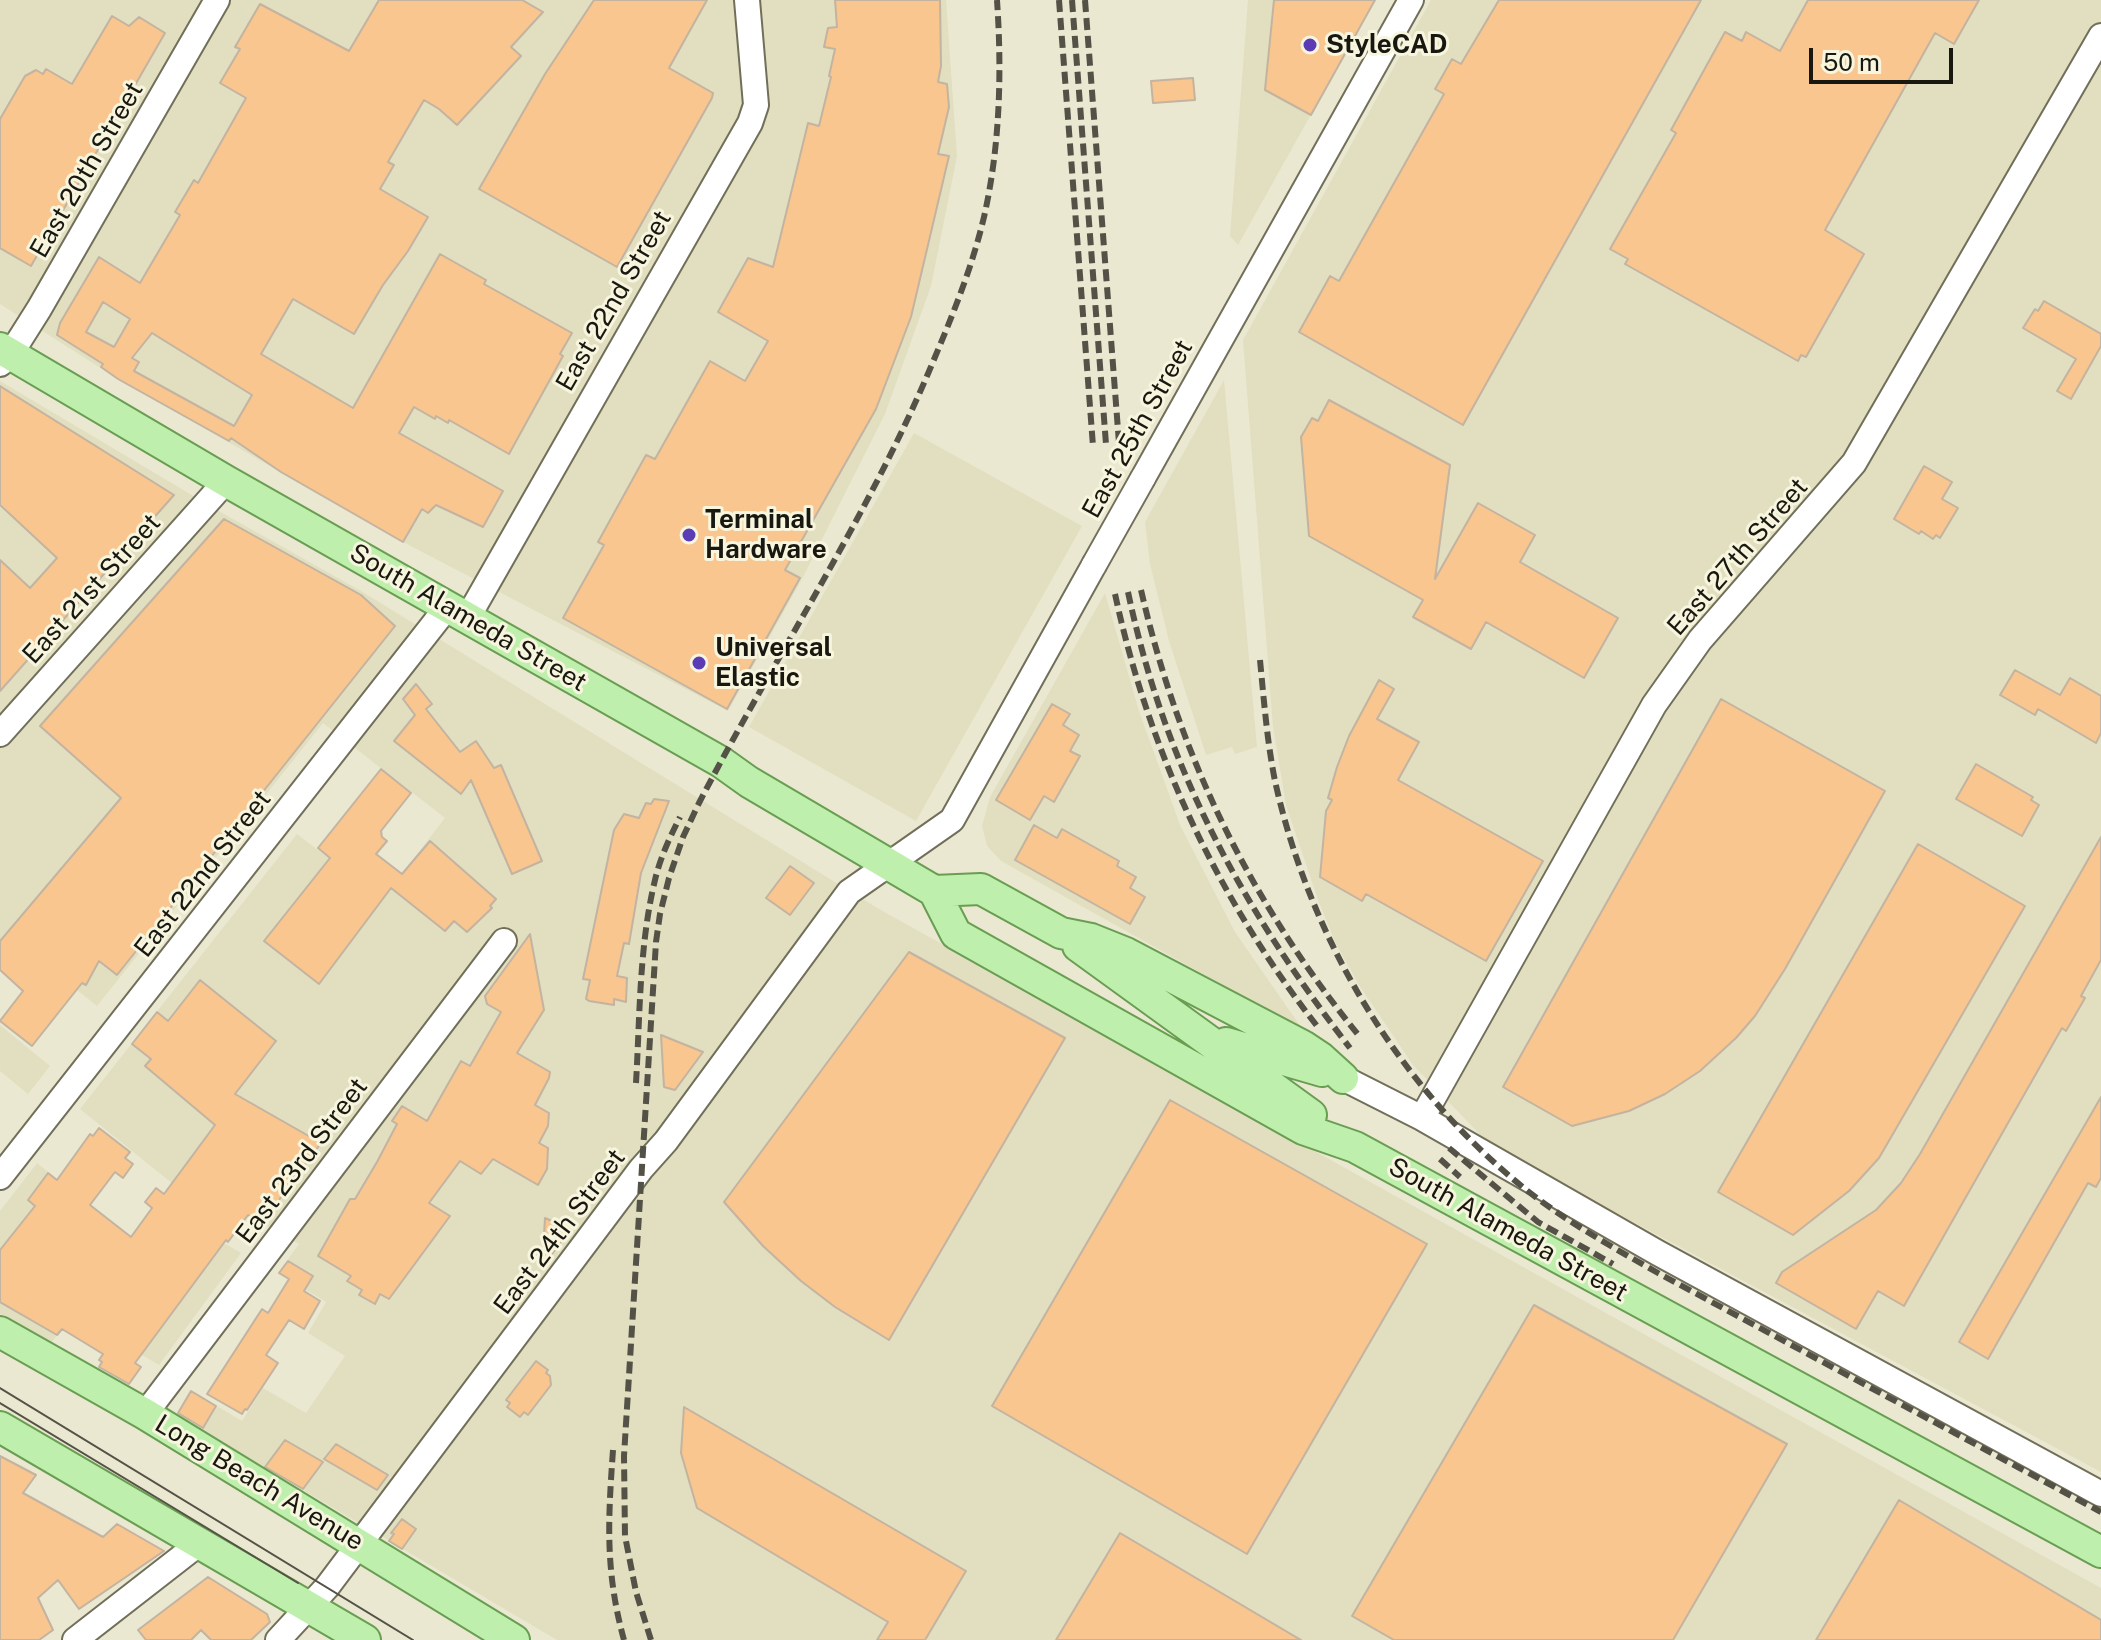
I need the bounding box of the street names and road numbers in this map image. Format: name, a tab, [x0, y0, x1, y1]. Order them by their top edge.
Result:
street label: East 20th Street	[24, 76, 150, 264]
street label: East 22nd Street	[550, 205, 678, 397]
street label: East 25th Street	[1076, 334, 1200, 524]
street label: East 27th Street	[1661, 472, 1815, 642]
street label: East 21st Street	[17, 508, 167, 670]
street label: South Alameda Street	[344, 537, 592, 699]
street label: East 22nd Street	[128, 784, 278, 964]
street label: East 23rd Street	[230, 1072, 374, 1250]
street label: East 24th Street	[488, 1143, 632, 1321]
street label: South Alameda Street	[1383, 1151, 1633, 1309]
street label: Long Beach Avenue	[149, 1408, 369, 1558]

